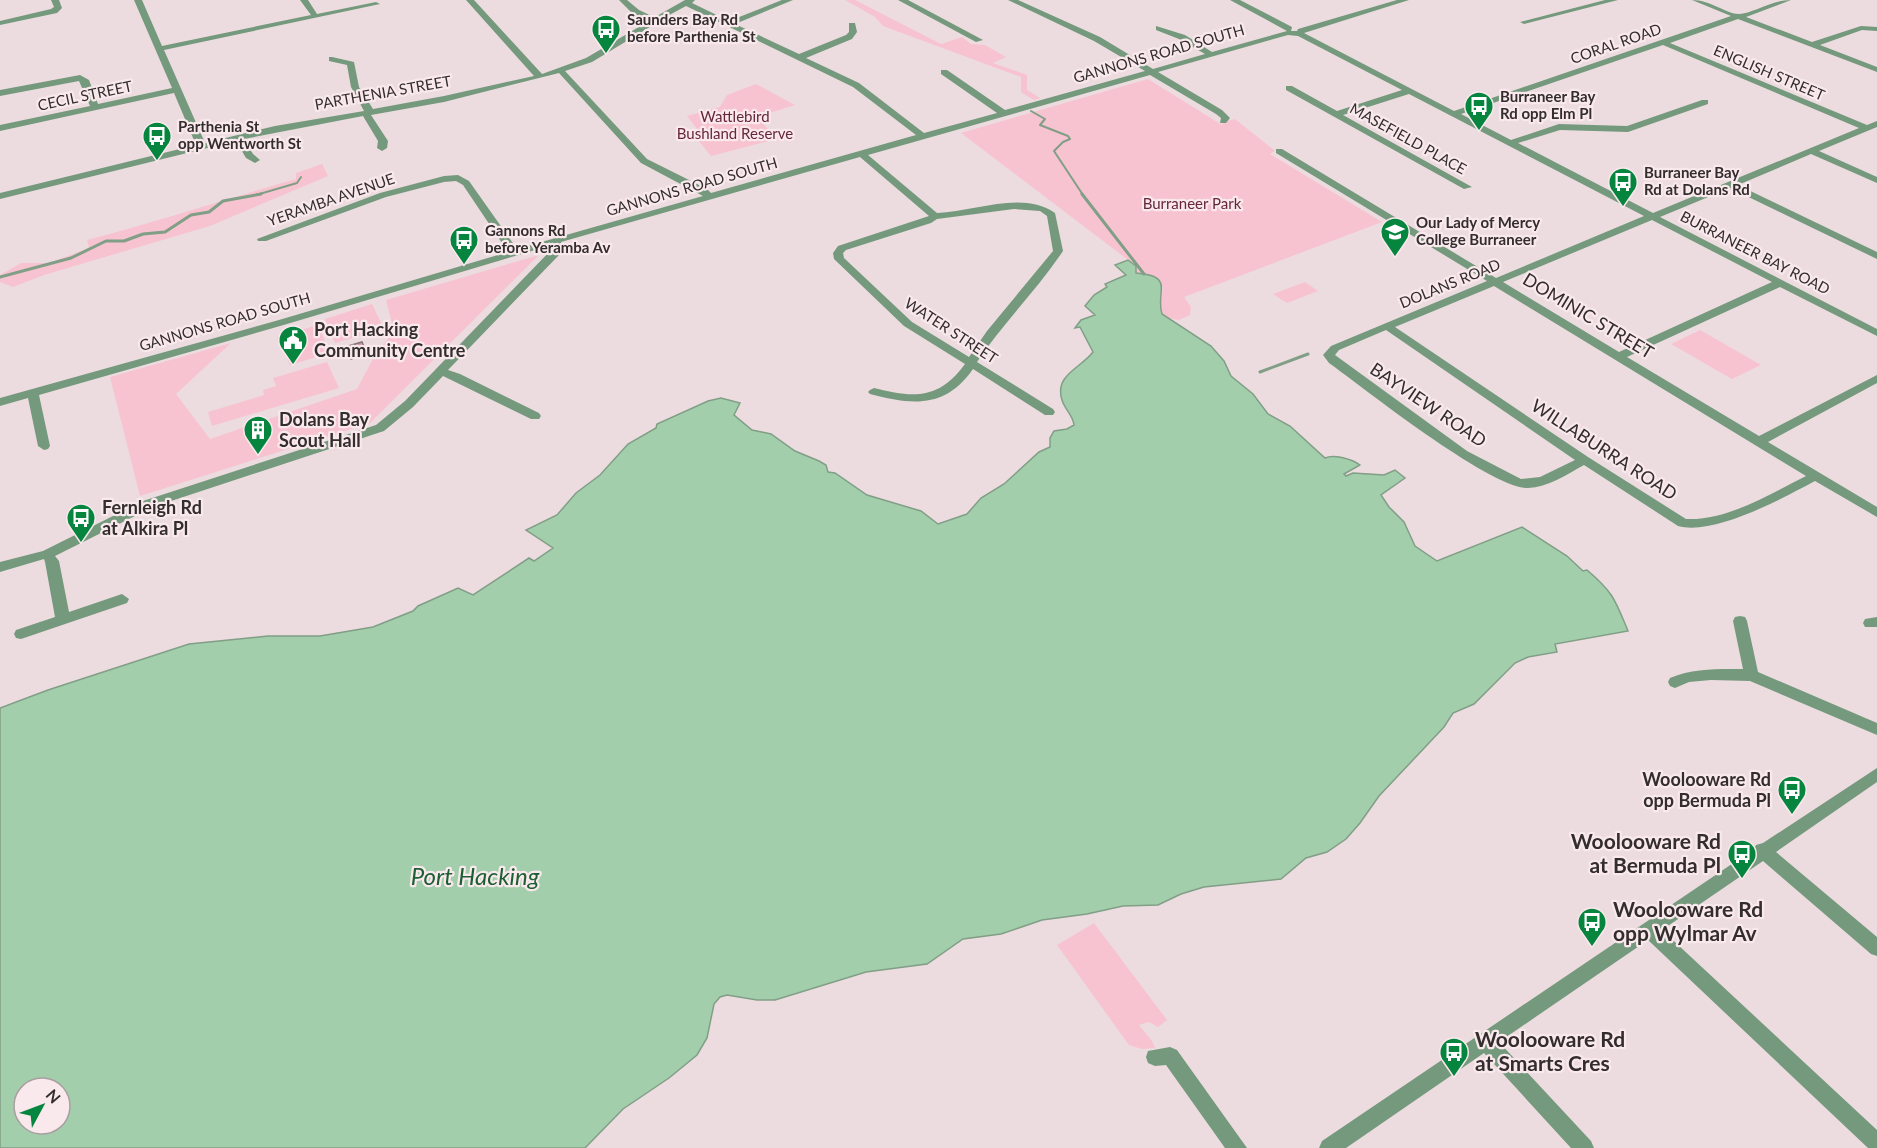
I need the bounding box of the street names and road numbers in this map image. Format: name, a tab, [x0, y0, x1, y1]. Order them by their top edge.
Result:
street label: CORAL ROAD	[1568, 19, 1664, 67]
street label: GANNONS ROAD SOUTH	[1071, 20, 1246, 86]
street label: ENGLISH STREET	[1711, 41, 1828, 104]
street label: PARTHENIA STREET	[313, 71, 453, 113]
street label: CECIL STREET	[36, 76, 134, 114]
street label: MASEFIELD PLACE	[1347, 99, 1470, 178]
street label: GANNONS ROAD SOUTH	[604, 153, 779, 219]
street label: YERAMBA AVENUE	[265, 169, 397, 229]
street label: BURRANEER BAY ROAD	[1678, 207, 1833, 298]
street label: DOLANS ROAD	[1397, 255, 1503, 312]
street label: DOMINIC STREET	[1519, 268, 1658, 363]
street label: GANNONS ROAD SOUTH	[137, 288, 312, 354]
street label: WATER STREET	[902, 293, 1002, 367]
street label: BAYVIEW ROAD	[1366, 357, 1491, 451]
street label: WILLABURRA ROAD	[1528, 394, 1681, 504]

